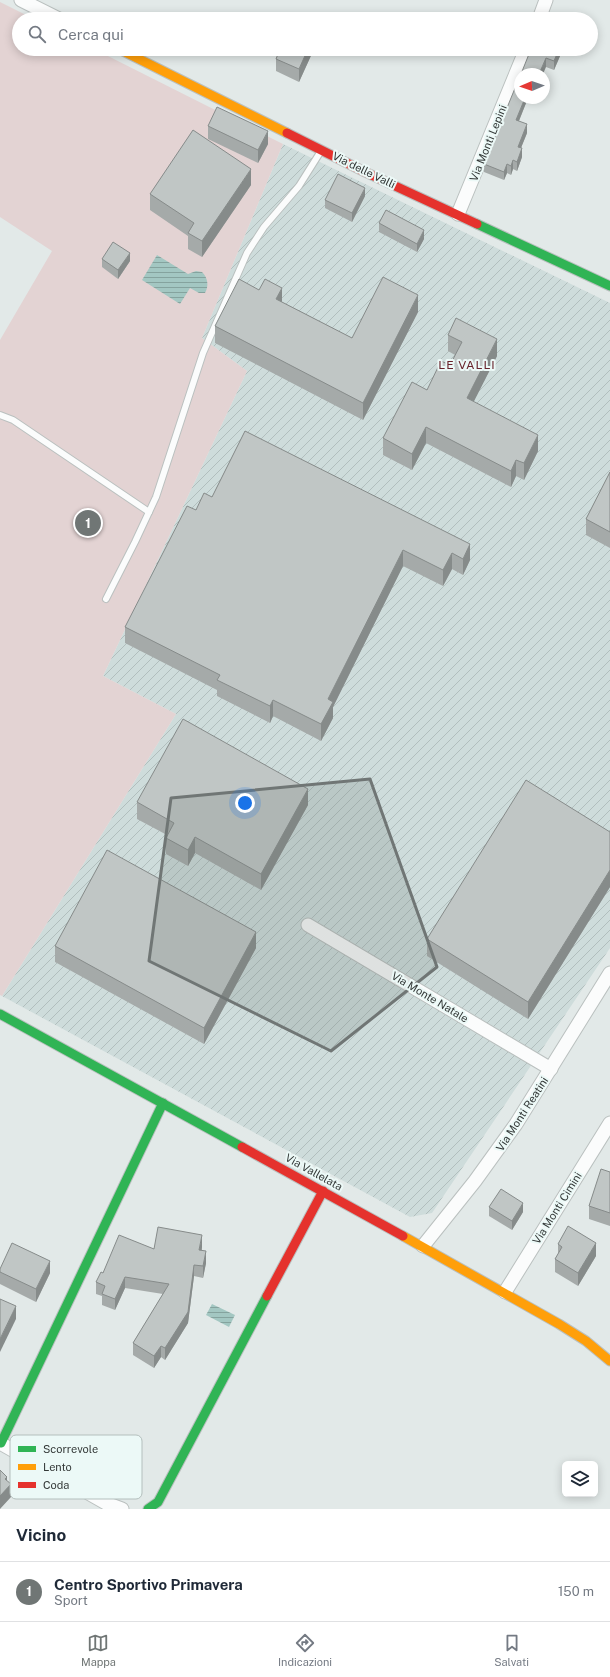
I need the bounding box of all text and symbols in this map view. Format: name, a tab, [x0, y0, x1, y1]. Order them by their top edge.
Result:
search box	[12, 12, 598, 56]
icon: search	[26, 23, 48, 45]
text: Cerca qui	[58, 26, 124, 43]
north arrow	[514, 68, 550, 104]
street label: Via Monti Lepini	[467, 103, 509, 183]
street label: Via delle Valli	[331, 150, 397, 190]
district label: LE VALLI	[438, 358, 496, 372]
pin: 1	[75, 508, 101, 538]
your location	[235, 793, 255, 813]
street label: Via Monte Natale	[389, 969, 471, 1025]
street label: Via Monti Reatini	[494, 1075, 550, 1153]
street label: Via Vallelata	[283, 1151, 345, 1193]
street label: Via Monti Cimini	[530, 1170, 584, 1246]
legend	[10, 1435, 142, 1499]
text: Scorrevole	[43, 1443, 98, 1455]
text: Lento	[43, 1461, 72, 1473]
map controls	[562, 1461, 598, 1497]
button: layers	[562, 1461, 598, 1497]
text: Coda	[43, 1479, 69, 1491]
text: Vicino	[16, 1525, 66, 1545]
text: Centro Sportivo Primavera	[54, 1576, 243, 1593]
text: 1	[26, 1584, 32, 1599]
text: 150 m	[558, 1584, 594, 1599]
text: Sport	[54, 1593, 88, 1608]
tab: Mappa	[81, 1632, 116, 1668]
tab: Indicazioni	[278, 1632, 332, 1668]
tab: Salvati	[494, 1632, 529, 1668]

